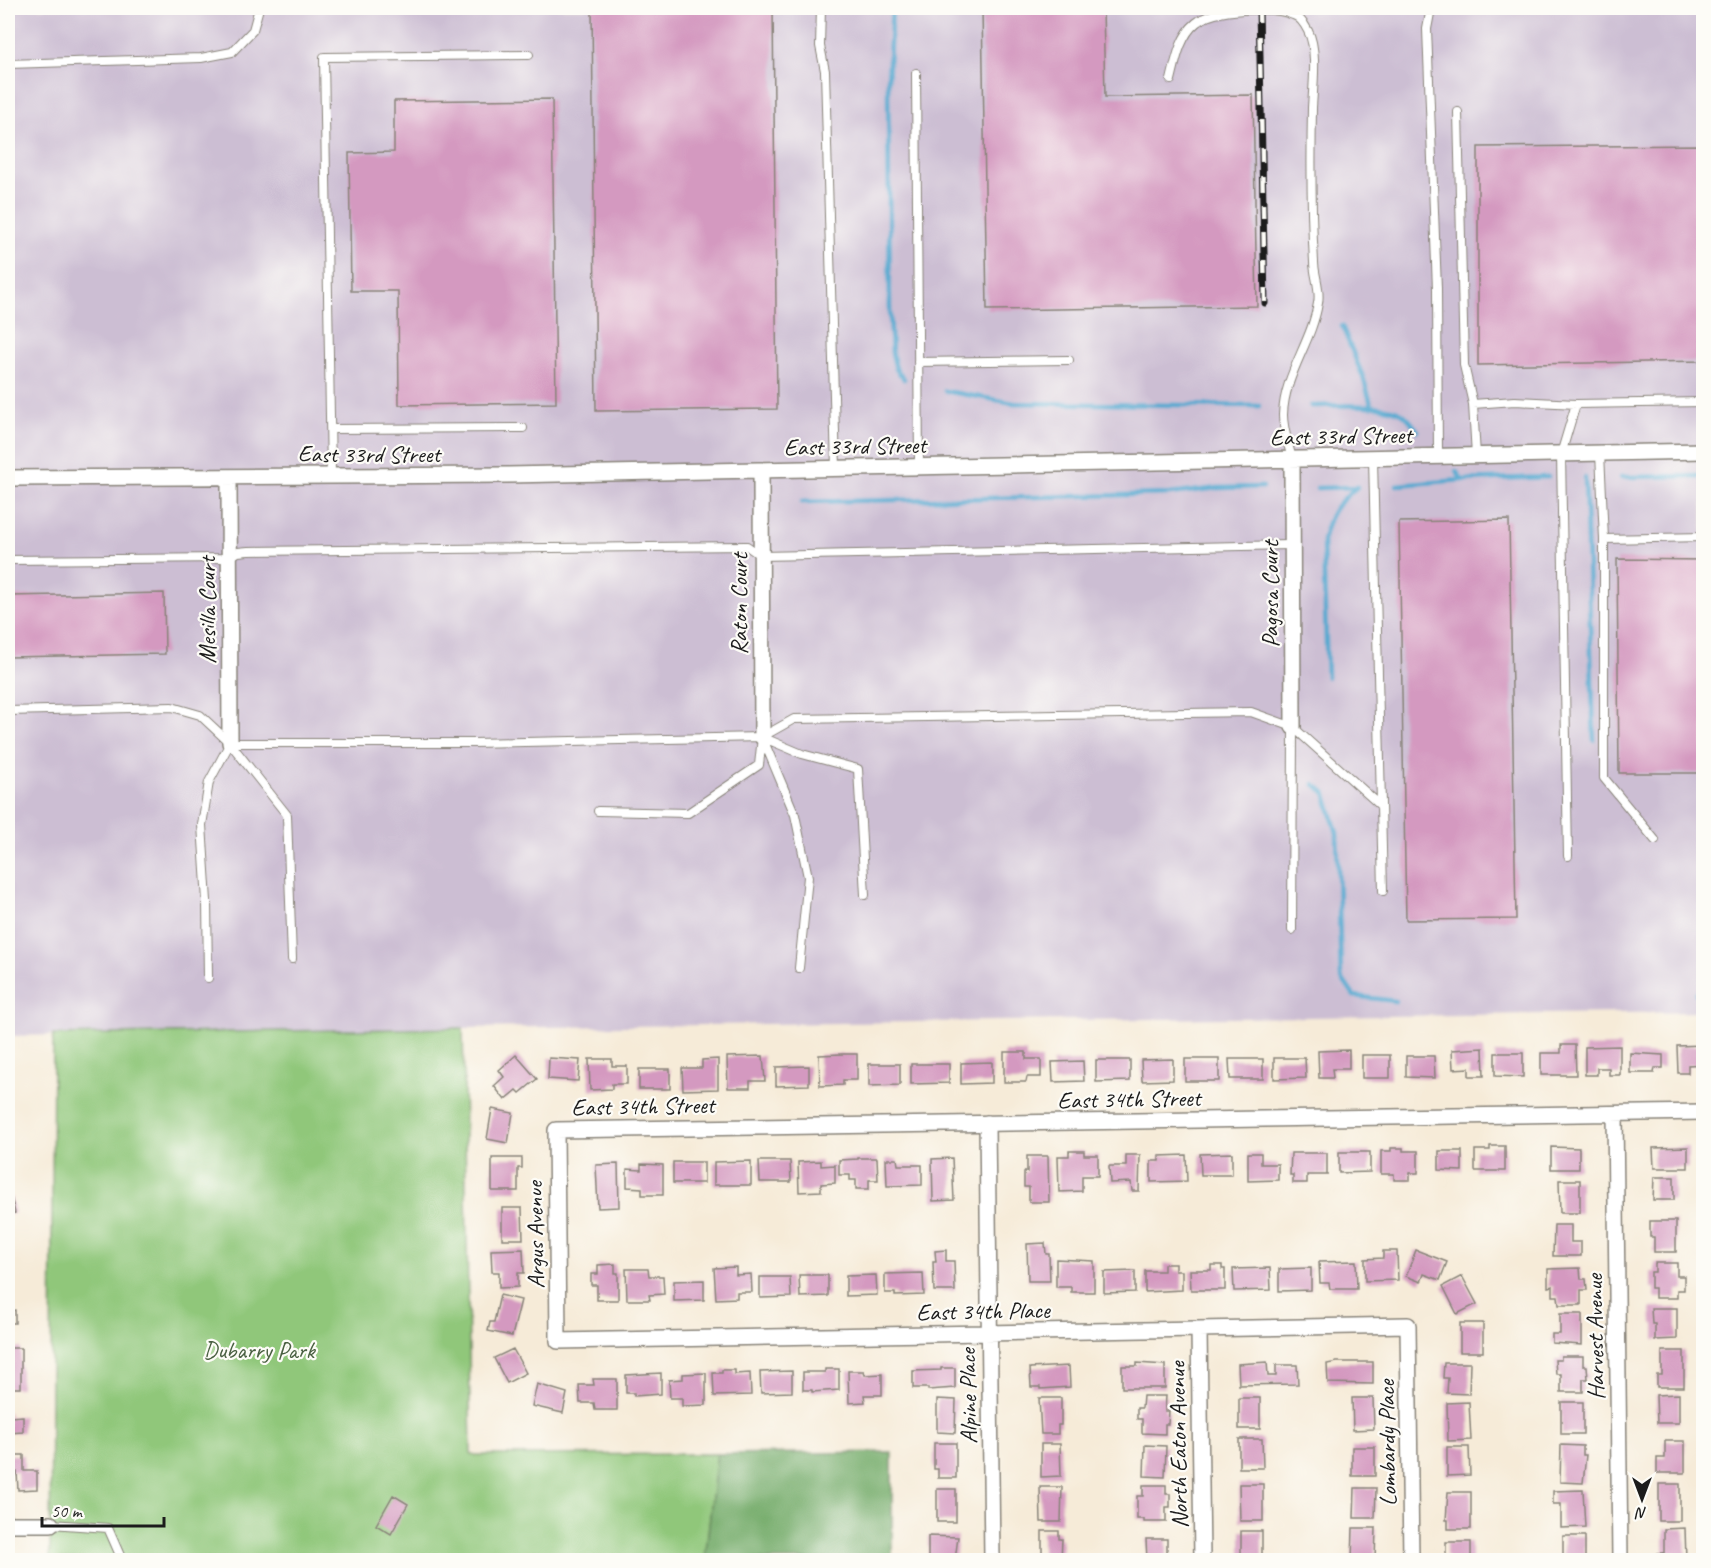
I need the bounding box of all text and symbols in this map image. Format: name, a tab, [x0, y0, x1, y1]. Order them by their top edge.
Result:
street label: East 33rd Street	[1270, 420, 1414, 452]
street label: East 33rd Street	[784, 430, 928, 462]
street label: East 33rd Street	[298, 439, 442, 469]
street label: Pagosa Court	[1255, 539, 1285, 647]
street label: Raton Court	[724, 551, 754, 655]
street label: Mesilla Court	[192, 555, 222, 663]
street label: East 34th Street	[1057, 1083, 1203, 1115]
street label: East 34th Street	[571, 1090, 717, 1122]
street label: Argus Avenue	[519, 1179, 551, 1289]
street label: Harvest Avenue	[1579, 1272, 1611, 1400]
street label: East 34th Place	[916, 1295, 1052, 1327]
park label: Dubarry Park	[203, 1335, 317, 1365]
street label: Alpine Place	[952, 1346, 984, 1444]
street label: North Eaton Avenue	[1162, 1359, 1194, 1529]
street label: Lombardy Place	[1371, 1377, 1403, 1506]
north arrow	[1612, 1469, 1672, 1529]
scale bar	[42, 1490, 164, 1528]
text: 50 m	[51, 1500, 84, 1522]
text: N	[1634, 1503, 1647, 1523]

